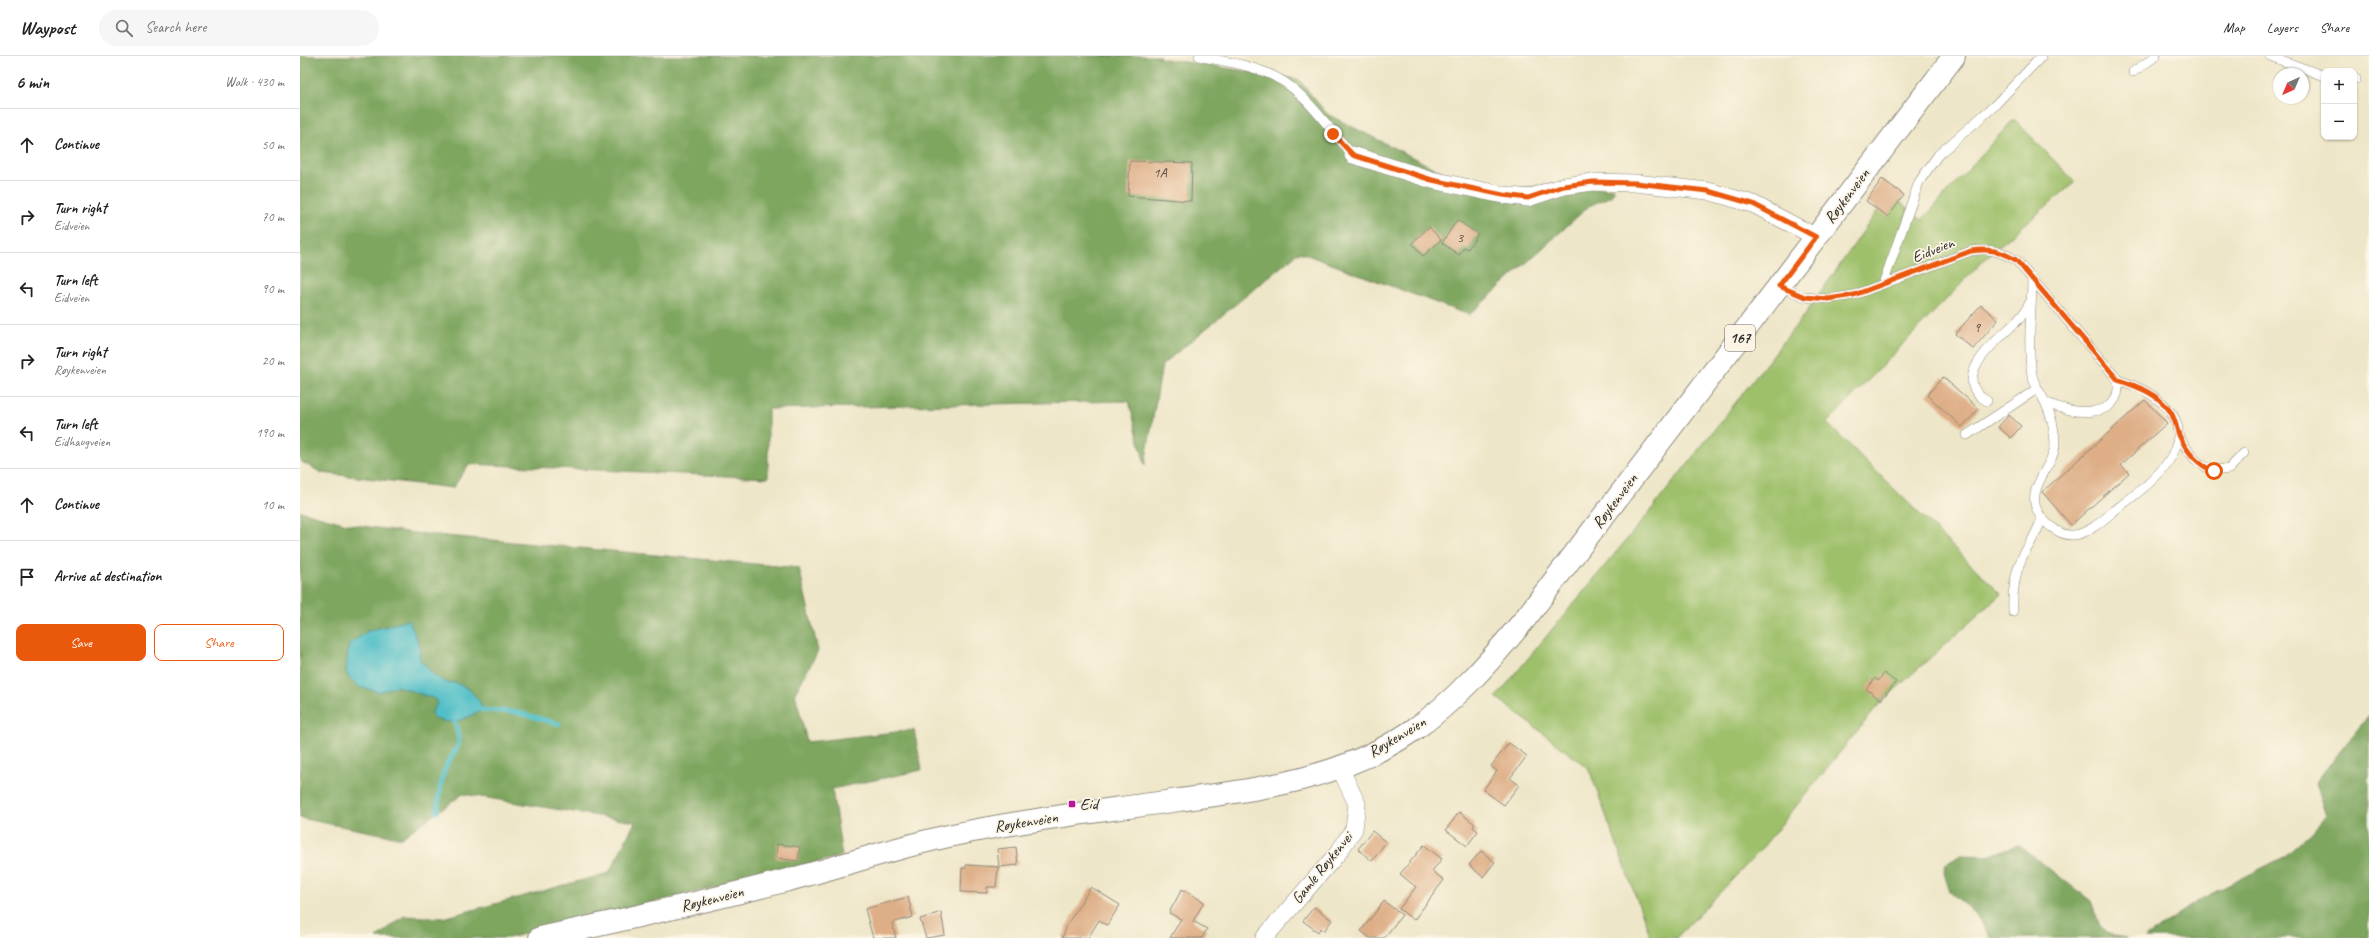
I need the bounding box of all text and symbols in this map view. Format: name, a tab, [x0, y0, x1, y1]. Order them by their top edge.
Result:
search box	[99, 10, 379, 46]
text: Waypost	[20, 16, 75, 40]
icon: search	[113, 17, 135, 39]
text: Search here	[145, 18, 206, 37]
text: Map	[2223, 19, 2245, 36]
text: Layers	[2267, 19, 2298, 36]
text: Share	[2320, 19, 2349, 36]
north arrow	[2273, 68, 2309, 104]
map controls	[2321, 68, 2357, 140]
button: +	[2321, 68, 2357, 104]
text: 6 min	[16, 72, 49, 93]
text: Walk · 430 m	[225, 74, 284, 90]
button: −	[2321, 104, 2357, 140]
route end	[1324, 125, 1342, 143]
icon: ahead	[16, 134, 38, 156]
text: Continue	[54, 135, 99, 154]
text: 50 m	[262, 137, 284, 153]
house number: 1A	[1153, 164, 1168, 181]
street label: Røykenveien	[1820, 164, 1875, 228]
text: Turn right	[54, 199, 107, 218]
icon: right	[16, 206, 38, 228]
text: 70 m	[262, 209, 284, 225]
text: Eidveien	[54, 218, 89, 234]
house number: 3	[1457, 229, 1465, 246]
street label: Eidveien	[1909, 232, 1958, 267]
text: Turn left	[54, 271, 97, 290]
icon: left	[16, 278, 38, 300]
text: 90 m	[262, 281, 284, 297]
text: Eidveien	[54, 290, 89, 306]
house number: 9	[1974, 319, 1982, 336]
road number: 167	[1725, 325, 1755, 351]
text: Turn right	[54, 343, 107, 362]
icon: right	[16, 350, 38, 372]
text: 20 m	[262, 353, 284, 369]
text: Røykenveien	[54, 362, 106, 378]
text: Turn left	[54, 415, 97, 434]
icon: left	[16, 422, 38, 444]
text: 190 m	[256, 425, 284, 441]
text: Eidhaugveien	[54, 434, 110, 450]
route start	[2205, 462, 2223, 480]
street label: Røykenveien	[1588, 469, 1643, 533]
icon: ahead	[16, 494, 38, 516]
text: Continue	[54, 495, 99, 514]
text: 10 m	[262, 497, 284, 513]
icon: arrive	[16, 566, 38, 588]
text: Arrive at destination	[54, 567, 161, 586]
button: Save	[16, 624, 146, 661]
button: Share	[154, 624, 284, 661]
street label: Røykenveien	[1364, 712, 1430, 762]
place label: Eid	[1080, 794, 1100, 814]
marker: Eid	[1067, 799, 1077, 809]
street label: Røykenveien	[993, 807, 1060, 837]
street label: Gamle Røykenvei	[1287, 827, 1358, 908]
street label: Røykenveien	[679, 881, 746, 916]

